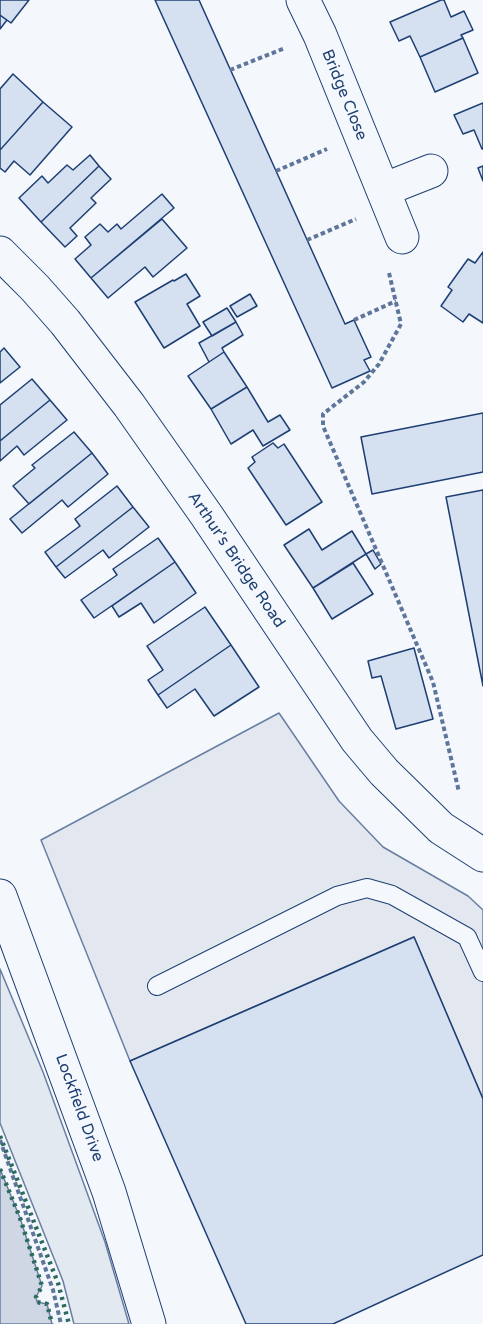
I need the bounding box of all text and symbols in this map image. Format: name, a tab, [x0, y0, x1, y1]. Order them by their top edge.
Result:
street label: Bridge Close	[317, 47, 371, 143]
street label: Arthur's Bridge Road	[183, 488, 289, 632]
street label: Lockfield Drive	[51, 1052, 107, 1164]

